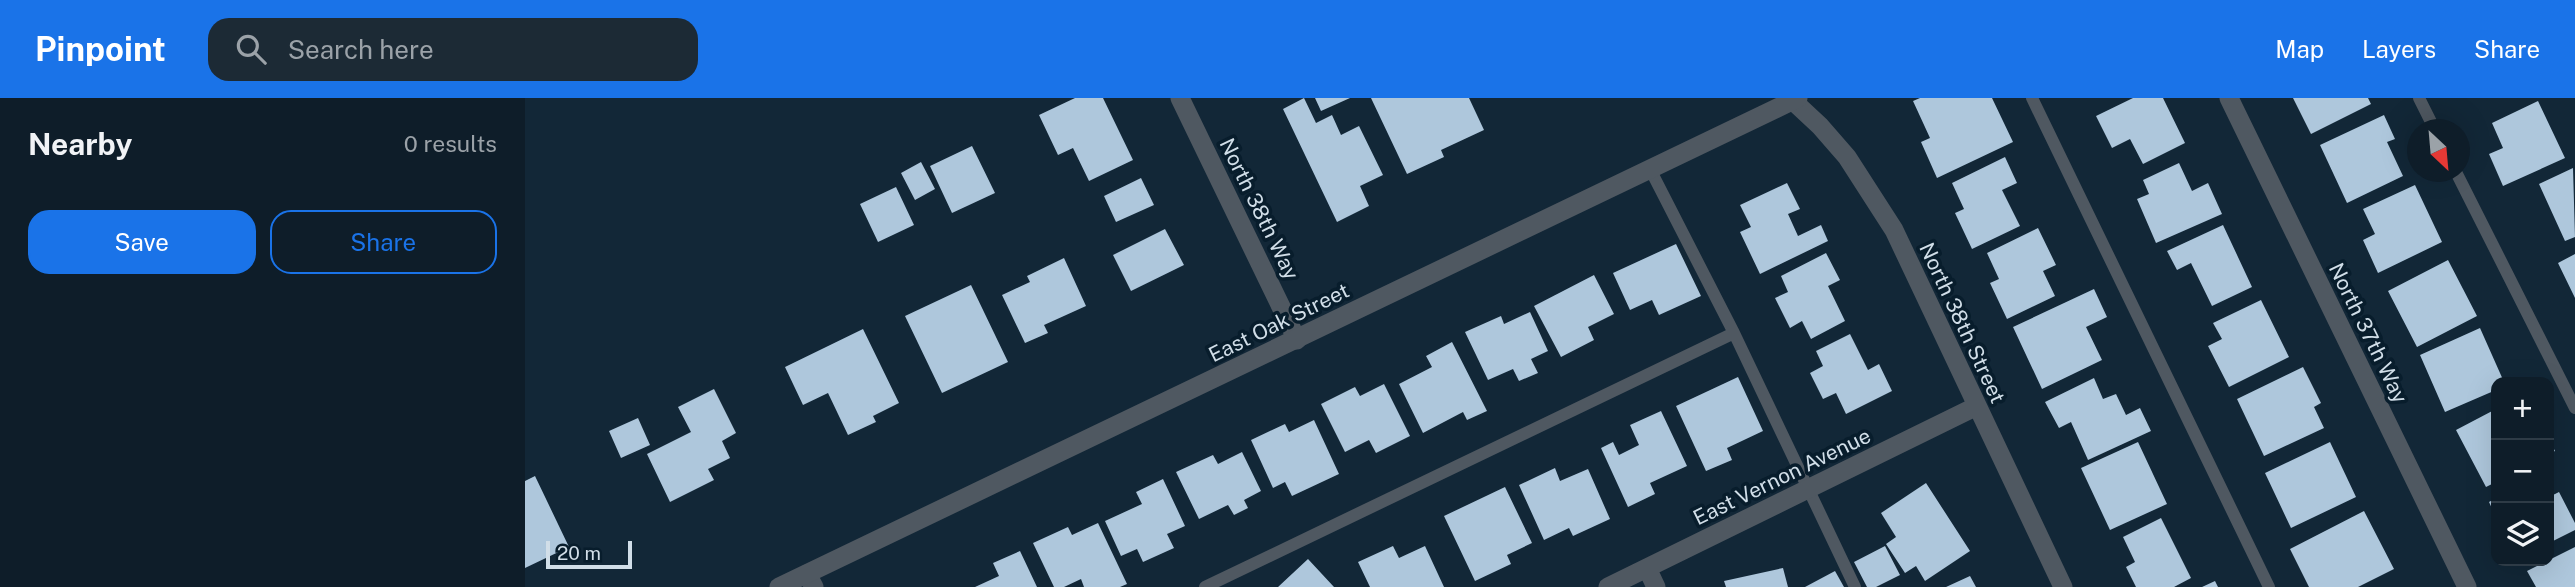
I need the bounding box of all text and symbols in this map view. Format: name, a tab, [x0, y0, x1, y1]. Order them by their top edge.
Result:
search box	[208, 18, 698, 81]
text: Pinpoint	[35, 30, 166, 68]
icon: search	[232, 30, 270, 68]
text: Search here	[288, 34, 434, 65]
text: Map	[2275, 35, 2324, 63]
text: Layers	[2362, 35, 2436, 63]
text: Share	[2474, 35, 2540, 63]
north arrow	[2407, 119, 2470, 182]
text: Nearby	[28, 126, 132, 162]
text: 0 results	[404, 130, 497, 157]
street label: North 38th Way	[1214, 134, 1304, 283]
button: Save	[28, 210, 256, 274]
button: Share	[270, 210, 497, 274]
street label: North 38th Street	[1914, 239, 2011, 407]
street label: North 37th Way	[2324, 259, 2413, 407]
street label: East Oak Street	[1204, 278, 1353, 367]
map controls	[2491, 377, 2554, 566]
button: +	[2491, 377, 2554, 440]
street label: East Vernon Avenue	[1689, 423, 1875, 530]
button: −	[2491, 440, 2554, 503]
button: layers	[2491, 503, 2554, 566]
scale bar	[546, 538, 632, 570]
text: 20 m	[557, 542, 601, 564]

